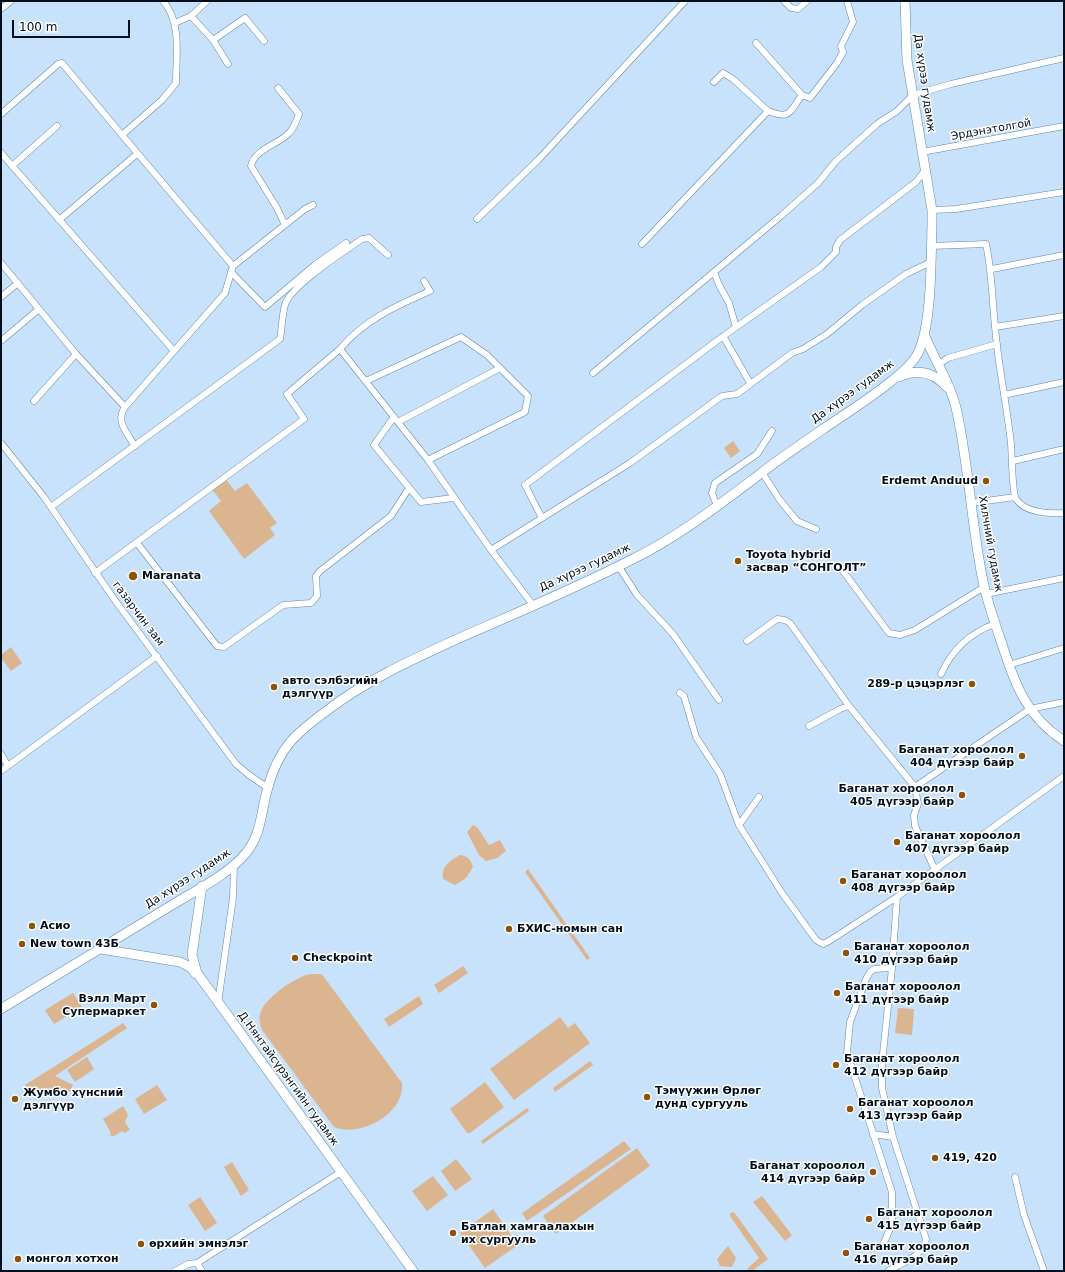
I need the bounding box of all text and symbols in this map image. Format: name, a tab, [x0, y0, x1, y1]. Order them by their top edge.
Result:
scale bar	[14, 12, 132, 38]
text: 100 m	[19, 20, 57, 34]
street label: Да хүрээ гудамж	[911, 33, 937, 133]
street label: Эрдэнэтолгой	[950, 116, 1032, 144]
street label: Да хүрээ гудамж	[809, 357, 897, 427]
place label: Erdemt Anduud	[881, 474, 978, 488]
marker: Erdemt Anduud	[981, 476, 991, 486]
street label: Хилчний гудамж	[975, 495, 1005, 593]
street label: Да хүрээ гудамж	[537, 541, 633, 595]
place label: Toyota hybrid засвар “СОНГОЛТ”	[746, 548, 867, 574]
marker: Toyota hybrid засвар “СОНГОЛТ”	[733, 556, 743, 566]
place label: Maranata	[142, 569, 201, 583]
marker: Maranata	[127, 570, 139, 582]
street label: газарчин зам	[109, 579, 167, 649]
place label: авто сэлбэгийн дэлгүүр	[282, 674, 378, 700]
place label: 289-р цэцэрлэг	[867, 677, 964, 691]
marker: 289-р цэцэрлэг	[967, 679, 977, 689]
marker: авто сэлбэгийн дэлгүүр	[269, 682, 279, 692]
place label: Баганат хороолол 404 дүгээр байр	[898, 743, 1014, 769]
marker: Баганат хороолол 404 дүгээр байр	[1017, 751, 1027, 761]
place label: Баганат хороолол 405 дүгээр байр	[838, 782, 954, 808]
marker: Баганат хороолол 405 дүгээр байр	[957, 790, 967, 800]
place label: Баганат хороолол 407 дүгээр байр	[905, 829, 1021, 855]
marker: Баганат хороолол 407 дүгээр байр	[892, 837, 902, 847]
street label: Да хүрээ гудамж	[143, 846, 233, 912]
place label: Баганат хороолол 408 дүгээр байр	[851, 868, 967, 894]
marker: Баганат хороолол 408 дүгээр байр	[838, 876, 848, 886]
place label: Асио	[40, 919, 70, 933]
marker: Асио	[27, 921, 37, 931]
place label: БХИС-номын сан	[517, 922, 623, 936]
marker: БХИС-номын сан	[504, 924, 514, 934]
place label: New town 43Б	[30, 937, 119, 951]
marker: New town 43Б	[17, 939, 27, 949]
place label: Баганат хороолол 410 дүгээр байр	[854, 940, 970, 966]
marker: Баганат хороолол 410 дүгээр байр	[841, 948, 851, 958]
place label: Checkpoint	[303, 951, 372, 965]
marker: Checkpoint	[290, 953, 300, 963]
place label: Баганат хороолол 411 дүгээр байр	[845, 980, 961, 1006]
marker: Баганат хороолол 411 дүгээр байр	[832, 988, 842, 998]
place label: Вэлл Март Супермаркет	[62, 992, 146, 1018]
marker: Вэлл Март Супермаркет	[149, 1000, 159, 1010]
street label: Д.Нянтайсүрэнгийн гудамж	[235, 1009, 341, 1149]
place label: Баганат хороолол 412 дүгээр байр	[844, 1052, 960, 1078]
marker: Баганат хороолол 412 дүгээр байр	[831, 1060, 841, 1070]
place label: Тэмүүжин Өрлөг дунд сургууль	[655, 1084, 761, 1110]
place label: Жумбо хүнсний дэлгүүр	[23, 1086, 123, 1112]
marker: Тэмүүжин Өрлөг дунд сургууль	[642, 1092, 652, 1102]
marker: Жумбо хүнсний дэлгүүр	[10, 1094, 20, 1104]
place label: Баганат хороолол 413 дүгээр байр	[858, 1096, 974, 1122]
marker: Баганат хороолол 413 дүгээр байр	[845, 1104, 855, 1114]
place label: 419, 420	[943, 1151, 997, 1165]
marker: 419, 420	[930, 1153, 940, 1163]
place label: Баганат хороолол 414 дүгээр байр	[749, 1159, 865, 1185]
marker: Баганат хороолол 414 дүгээр байр	[868, 1167, 878, 1177]
place label: Баганат хороолол 415 дүгээр байр	[877, 1206, 993, 1232]
marker: Баганат хороолол 415 дүгээр байр	[864, 1214, 874, 1224]
place label: Батлан хамгаалахын их сургууль	[461, 1220, 594, 1246]
marker: Батлан хамгаалахын их сургууль	[448, 1228, 458, 1238]
place label: өрхийн эмнэлэг	[149, 1237, 248, 1251]
marker: өрхийн эмнэлэг	[136, 1239, 146, 1249]
place label: Баганат хороолол 416 дүгээр байр	[854, 1240, 970, 1266]
marker: Баганат хороолол 416 дүгээр байр	[841, 1248, 851, 1258]
place label: монгол хотхон	[26, 1252, 119, 1266]
marker: монгол хотхон	[13, 1254, 23, 1264]

